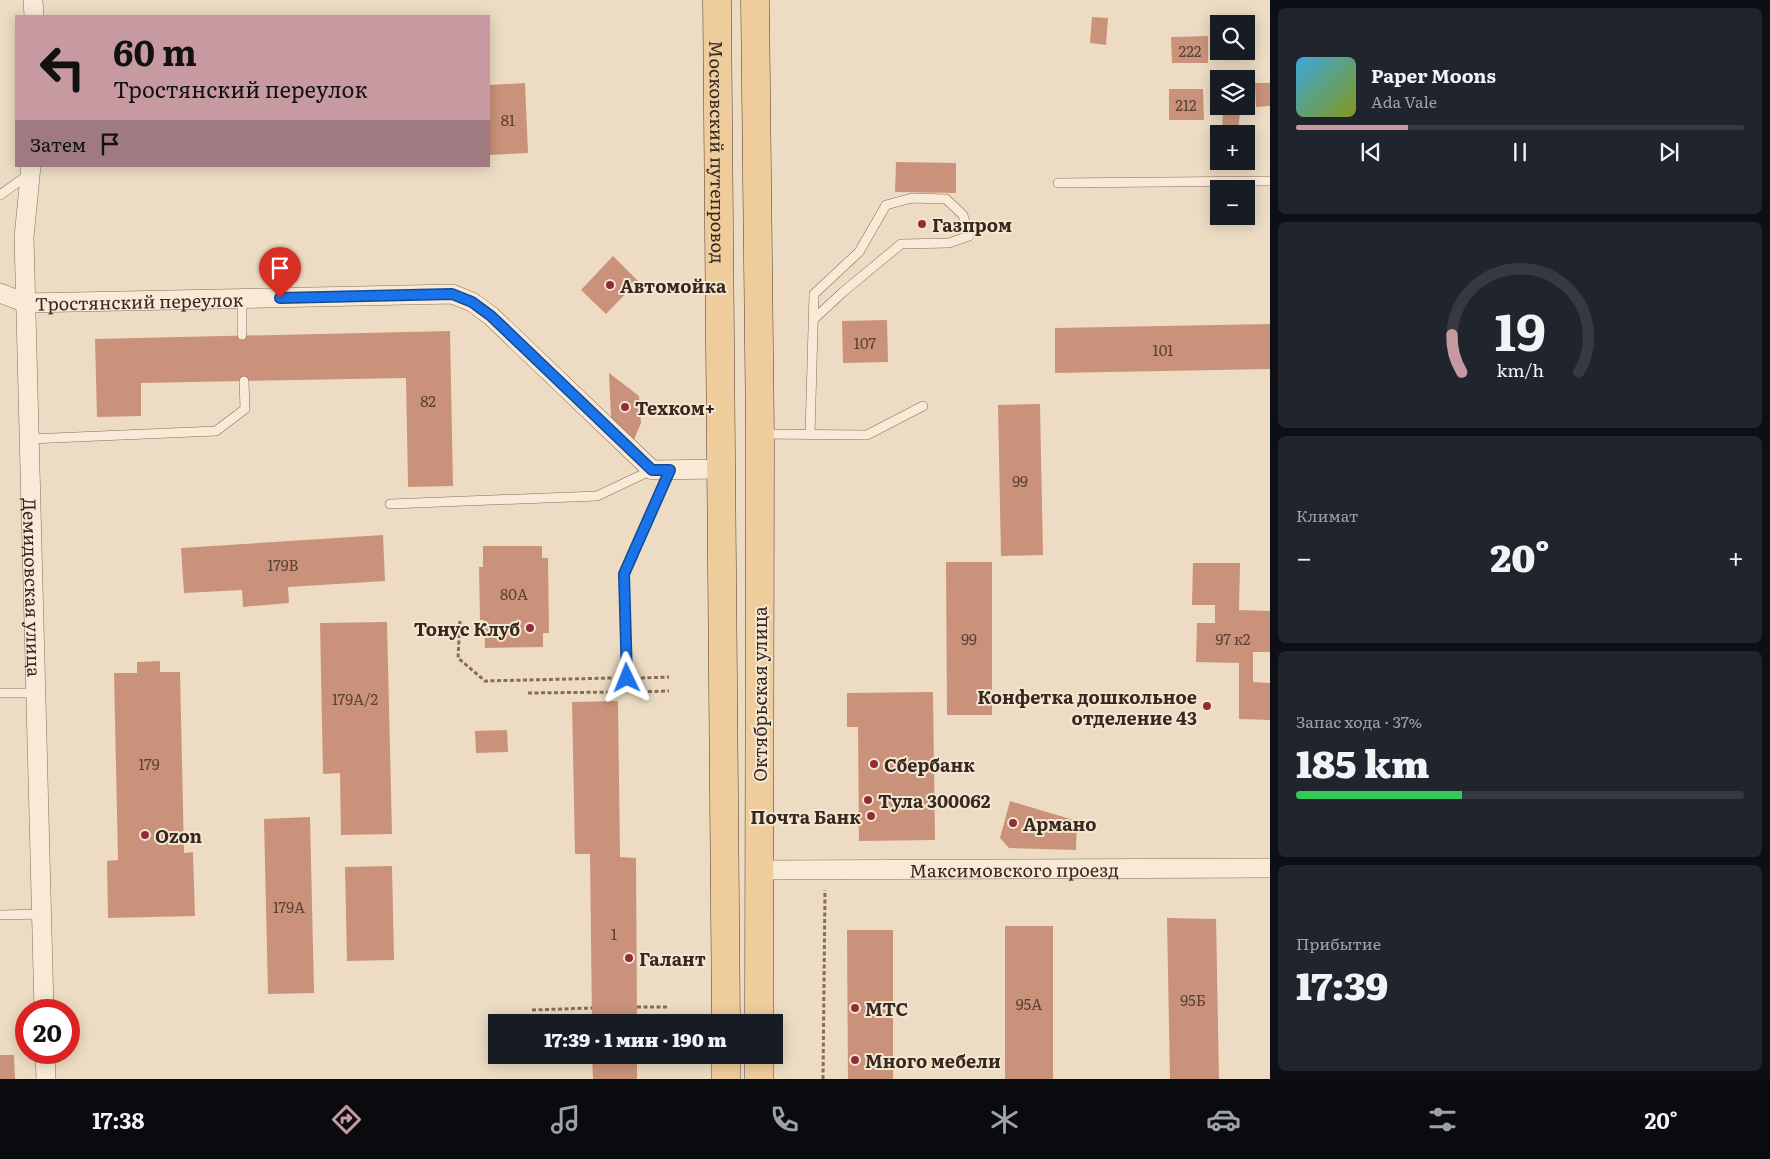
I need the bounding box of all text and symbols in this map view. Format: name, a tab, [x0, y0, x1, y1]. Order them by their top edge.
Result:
map controls	[1210, 15, 1255, 225]
button: search	[1210, 15, 1255, 60]
text: 60 m	[113, 25, 197, 77]
icon: left	[30, 35, 95, 100]
house number: 222	[1179, 39, 1202, 62]
street label: Московский путепровод	[704, 40, 733, 264]
text: Paper Moons	[1371, 61, 1496, 89]
button: layers	[1210, 70, 1255, 115]
text: Тростянский переулок	[113, 72, 368, 105]
text: Ada Vale	[1371, 89, 1437, 113]
house number: 212	[1175, 93, 1197, 116]
house number: 81	[501, 108, 515, 131]
button: +	[1210, 125, 1255, 170]
text: Затем	[30, 130, 86, 158]
icon: arrive	[96, 130, 124, 158]
icon: previous	[1357, 138, 1385, 166]
icon: pause	[1506, 138, 1534, 166]
icon: next	[1655, 138, 1683, 166]
button: −	[1210, 180, 1255, 225]
place label: Газпром	[932, 211, 1012, 238]
marker: Газпром	[916, 218, 928, 230]
pin	[259, 247, 301, 298]
icon: arrive	[266, 254, 294, 282]
place label: Автомойка	[620, 272, 727, 299]
marker: Автомойка	[604, 279, 616, 291]
street label: Тростянский переулок	[35, 285, 244, 316]
text: 19	[1494, 290, 1546, 367]
house number: 107	[854, 331, 877, 354]
house number: 101	[1153, 338, 1173, 361]
text: km/h	[1496, 356, 1544, 383]
house number: 82	[420, 389, 436, 412]
place label: Техком+	[635, 394, 715, 421]
marker: Техком+	[619, 401, 631, 413]
house number: 99	[1012, 469, 1028, 492]
street label: Демидовская улица	[17, 498, 49, 678]
text: Климат	[1296, 503, 1358, 527]
text: 20°	[1490, 527, 1550, 584]
text: −	[1296, 535, 1312, 577]
text: +	[1728, 535, 1744, 577]
house number: 179В	[267, 553, 299, 576]
house number: 80А	[500, 582, 528, 605]
street label: Октябрьская улица	[746, 606, 773, 782]
place label: Тонус Клуб	[414, 615, 520, 642]
marker: Тонус Клуб	[524, 622, 536, 634]
house number: 99	[961, 627, 977, 650]
house number: 97 к2	[1216, 627, 1251, 650]
position arrow	[600, 651, 652, 703]
place label: Конфетка дошкольное отделение 43	[977, 683, 1197, 731]
house number: 179А/2	[332, 687, 378, 710]
marker: Конфетка дошкольное отделение 43	[1201, 700, 1213, 712]
text: Запас хода · 37%	[1296, 709, 1422, 733]
text: 185 km	[1296, 733, 1430, 790]
place label: Сбербанк	[884, 751, 975, 778]
house number: 179	[138, 752, 160, 775]
marker: Сбербанк	[868, 758, 880, 770]
place label: Тула 300062	[878, 787, 991, 814]
marker: Тула 300062	[862, 794, 874, 806]
place label: Почта Банк	[750, 803, 861, 830]
marker: Почта Банк	[865, 810, 877, 822]
place label: Армано	[1023, 810, 1097, 837]
marker: Армано	[1007, 817, 1019, 829]
place label: Ozon	[155, 822, 202, 849]
marker: Ozon	[139, 829, 151, 841]
street label: Максимовского проезд	[909, 855, 1119, 883]
house number: 179А	[273, 895, 305, 918]
house number: 1	[611, 922, 617, 945]
text: Прибытие	[1296, 931, 1381, 955]
place label: Галант	[639, 945, 706, 972]
marker: Галант	[623, 952, 635, 964]
text: 17:39	[1296, 955, 1388, 1012]
house number: 95Б	[1180, 988, 1206, 1011]
house number: 95А	[1016, 992, 1042, 1015]
place label: МТС	[865, 995, 908, 1022]
speed limit sign: 20	[15, 999, 80, 1064]
marker: МТС	[849, 1002, 861, 1014]
text: 17:39 · 1 мин · 190 m	[544, 1025, 727, 1053]
place label: Много мебели	[865, 1047, 1001, 1074]
marker: Много мебели	[849, 1054, 861, 1066]
icon: directions	[329, 1102, 364, 1137]
icon: music	[548, 1102, 583, 1137]
icon: phone	[767, 1102, 802, 1137]
icon: climate	[987, 1102, 1022, 1137]
icon: car	[1206, 1102, 1241, 1137]
icon: filters	[1425, 1102, 1460, 1137]
text: 17:38	[92, 1103, 145, 1136]
text: 20°	[1644, 1103, 1678, 1136]

